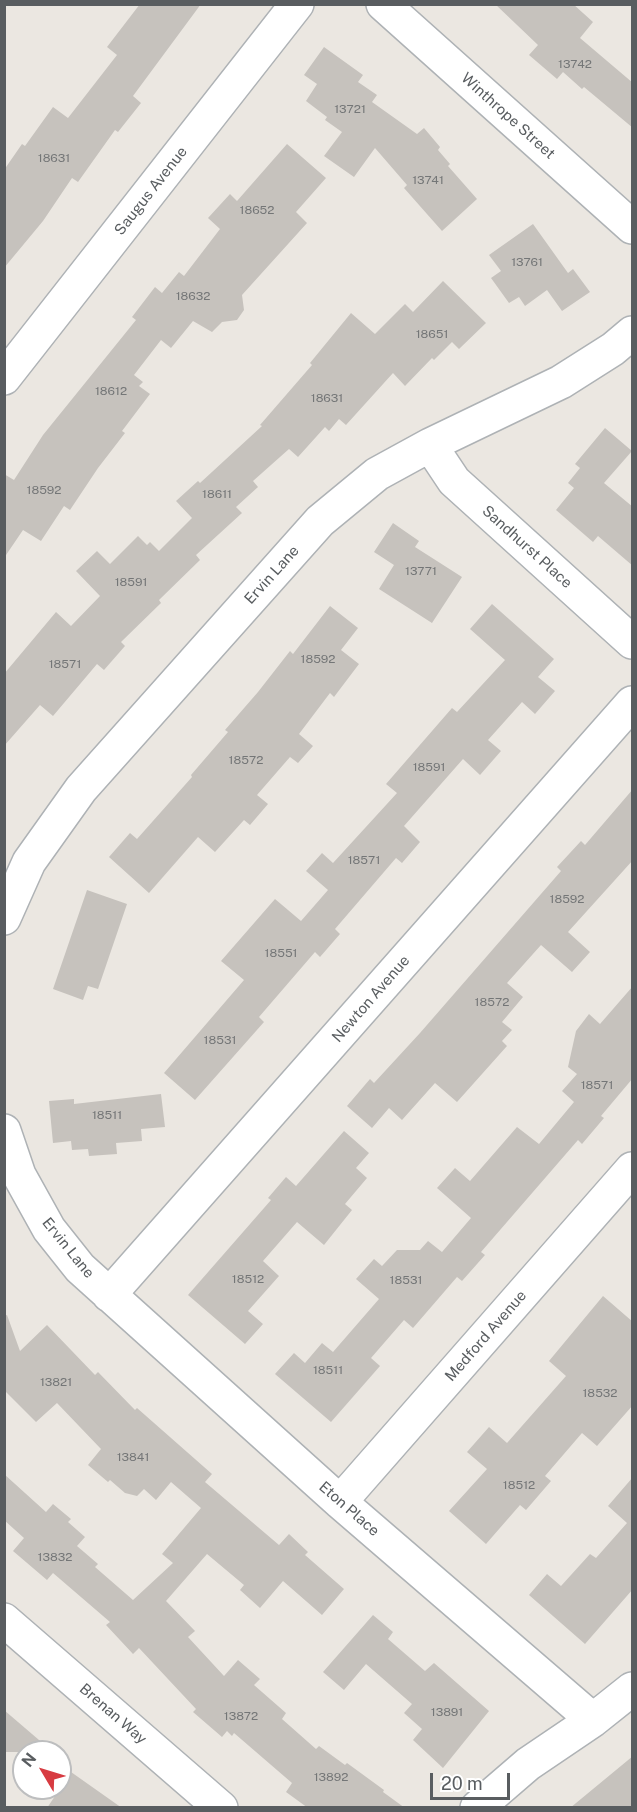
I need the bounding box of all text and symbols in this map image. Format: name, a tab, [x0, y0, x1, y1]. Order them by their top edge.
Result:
house number: 13742	[558, 57, 592, 71]
street label: Winthrope Street	[457, 69, 559, 163]
house number: 13721	[334, 102, 366, 116]
street label: Saugus Avenue	[111, 143, 191, 239]
house number: 18631	[38, 151, 70, 165]
house number: 13741	[412, 173, 444, 187]
house number: 18652	[240, 203, 274, 217]
house number: 13761	[511, 255, 543, 269]
house number: 18632	[176, 289, 210, 303]
house number: 18651	[416, 327, 448, 341]
house number: 18612	[95, 384, 127, 398]
house number: 18631	[311, 391, 343, 405]
house number: 18592	[27, 483, 61, 497]
house number: 18611	[202, 487, 232, 501]
street label: Sandhurst Place	[478, 502, 576, 592]
street label: Ervin Lane	[241, 542, 303, 608]
house number: 13771	[405, 564, 437, 578]
house number: 18591	[115, 575, 147, 589]
house number: 18592	[301, 652, 335, 666]
house number: 18571	[49, 657, 81, 671]
house number: 18572	[229, 753, 263, 767]
house number: 18591	[413, 760, 445, 774]
house number: 18571	[348, 853, 380, 867]
house number: 18592	[550, 892, 584, 906]
house number: 18551	[265, 946, 297, 960]
street label: Newton Avenue	[328, 952, 414, 1046]
house number: 18572	[475, 995, 509, 1009]
house number: 18531	[204, 1033, 236, 1047]
house number: 18571	[581, 1078, 613, 1092]
house number: 18511	[92, 1108, 122, 1122]
street label: Ervin Lane	[38, 1214, 98, 1282]
house number: 18512	[232, 1272, 264, 1286]
house number: 18531	[390, 1273, 422, 1287]
street label: Medford Avenue	[442, 1287, 530, 1385]
house number: 18511	[313, 1363, 343, 1377]
house number: 13821	[40, 1375, 72, 1389]
house number: 18532	[582, 1386, 618, 1400]
house number: 13841	[117, 1450, 149, 1464]
street label: Eton Place	[315, 1478, 383, 1540]
house number: 18512	[503, 1478, 535, 1492]
house number: 13832	[38, 1550, 72, 1564]
street label: Brenan Way	[76, 1680, 150, 1748]
house number: 13891	[431, 1705, 463, 1719]
house number: 13872	[224, 1709, 258, 1723]
north arrow	[12, 1740, 72, 1800]
text: N	[18, 1749, 40, 1771]
scale bar	[433, 1761, 512, 1799]
house number: 13892	[314, 1770, 348, 1784]
text: 20 m	[441, 1773, 483, 1794]

